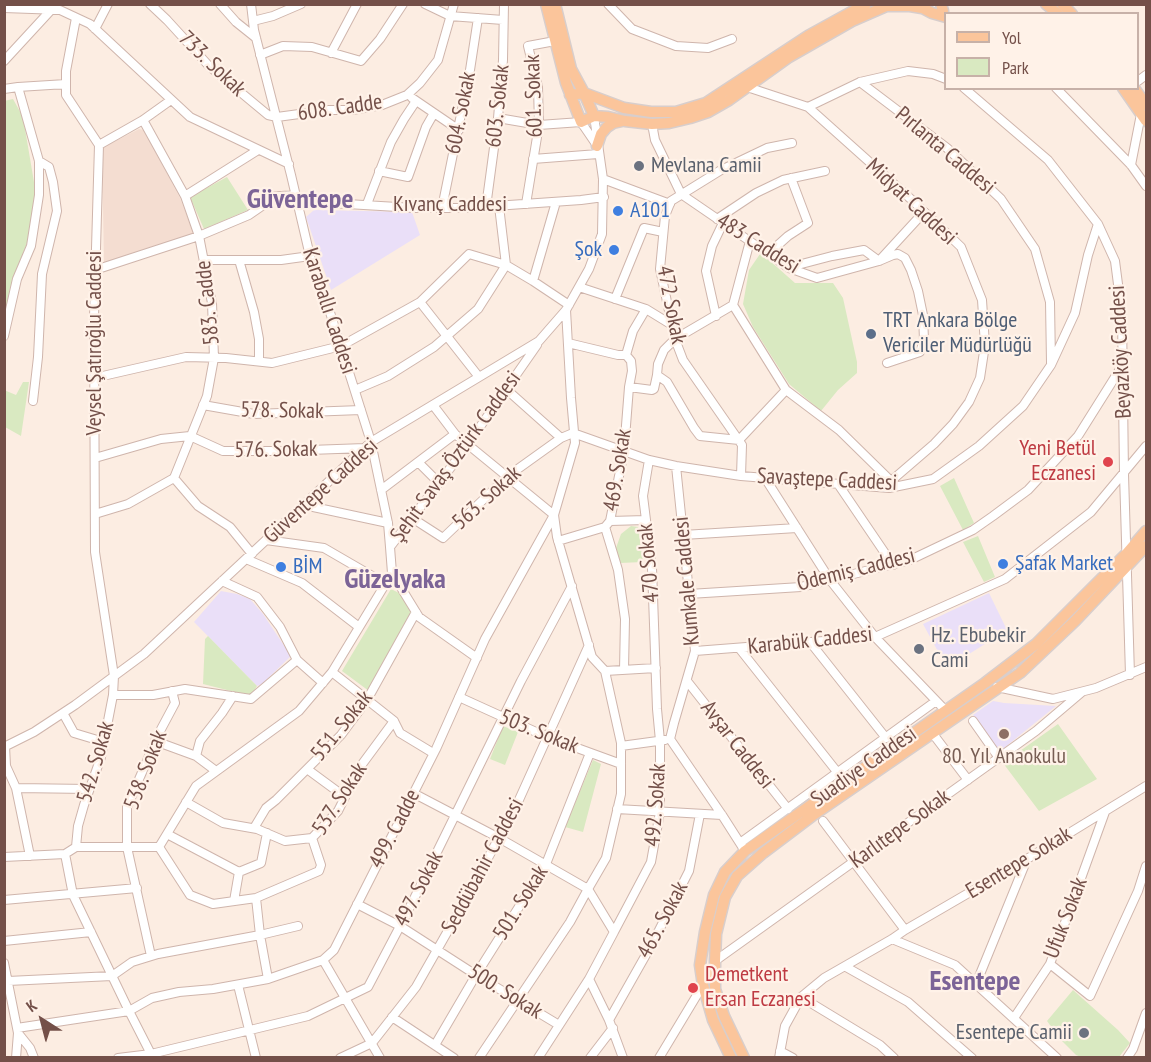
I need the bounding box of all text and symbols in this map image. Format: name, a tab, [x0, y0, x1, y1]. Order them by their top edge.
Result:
legend	[944, 12, 1139, 90]
street label: 733. Sokak	[173, 26, 251, 102]
text: Yol	[1002, 26, 1021, 49]
street label: 601. Sokak	[519, 54, 549, 138]
text: Park	[1002, 56, 1029, 79]
street label: 603. Sokak	[481, 63, 515, 149]
street label: 604. Sokak	[440, 70, 482, 156]
street label: 608. Cadde	[296, 89, 384, 127]
street label: Pırlanta Caddesi	[889, 101, 1001, 201]
place label: Mevlana Camii	[651, 153, 762, 179]
street label: Midyat Caddesi	[860, 153, 962, 251]
marker: Mevlana Camii	[632, 159, 646, 173]
district label: Güventepe	[247, 183, 353, 217]
street label: Kıvanç Caddesi	[393, 192, 507, 218]
place label: A101	[630, 198, 670, 224]
marker: A101	[611, 204, 625, 218]
street label: 483 Caddesi	[711, 208, 805, 280]
place label: Şok	[575, 237, 602, 263]
marker: Şok	[607, 243, 621, 257]
street label: Karaballı Caddesi	[296, 245, 362, 377]
street label: Veysel Şatıroğlu Caddesi	[82, 251, 108, 435]
street label: 583. Cadde	[190, 259, 226, 347]
street label: 472 Sokak	[650, 264, 692, 346]
street label: Beyazköy Caddesi	[1104, 285, 1138, 419]
place label: TRT Ankara Bölge Vericiler Müdürlüğü	[883, 308, 1032, 360]
marker: TRT Ankara Bölge Vericiler Müdürlüğü	[864, 327, 878, 341]
street label: Şehit Savaş Öztürk Caddesi	[385, 366, 527, 548]
street label: 578. Sokak	[240, 397, 324, 425]
street label: 469. Sokak	[598, 427, 638, 513]
street label: Güventepe Caddesi	[258, 433, 384, 549]
street label: 576. Sokak	[234, 436, 318, 464]
place label: Yeni Betül Eczanesi	[1019, 436, 1096, 488]
marker: Yeni Betül Eczanesi	[1101, 455, 1115, 469]
street label: 563. Sokak	[447, 460, 527, 536]
street label: Savaştepe Caddesi	[756, 463, 898, 497]
street label: Kumkale Caddesi	[668, 515, 706, 647]
street label: 470 Sokak	[632, 522, 666, 604]
street label: Ödemiş Caddesi	[794, 543, 918, 597]
place label: Şafak Market	[1015, 551, 1113, 577]
place label: BİM	[293, 554, 323, 580]
marker: Şafak Market	[996, 557, 1010, 571]
marker: BİM	[274, 560, 288, 574]
district label: Güzelyaka	[344, 563, 446, 597]
street label: Karabük Caddesi	[746, 621, 874, 661]
place label: Hz. Ebubekir Cami	[931, 623, 1026, 674]
marker: Hz. Ebubekir Cami	[912, 642, 926, 656]
street label: 551. Sokak	[306, 685, 378, 767]
street label: Avşar Caddesi	[695, 696, 779, 794]
street label: 503. Sokak	[496, 704, 582, 760]
street label: 542. Sokak	[72, 718, 120, 806]
street label: Suadiye Caddesi	[806, 721, 922, 813]
street label: 538. Sokak	[119, 726, 173, 814]
marker: 80. Yıl Anaokulu	[997, 727, 1011, 741]
place label: 80. Yıl Anaokulu	[942, 744, 1066, 770]
street label: 537. Sokak	[307, 758, 373, 840]
street label: 492. Sokak	[640, 763, 672, 847]
street label: Karlıtepe Sokak	[844, 784, 956, 874]
street label: 499. Cadde	[364, 785, 426, 873]
street label: Seddübahir Caddesi	[436, 794, 530, 938]
street label: Esentepe Sokak	[961, 821, 1077, 905]
street label: 497. Sokak	[389, 847, 449, 931]
street label: 501. Sokak	[488, 861, 554, 945]
street label: Ufuk Sokak	[1039, 874, 1093, 962]
street label: 465. Sokak	[632, 877, 694, 963]
street label: 500. Sokak	[463, 959, 547, 1025]
place label: Demetkent Ersan Eczanesi	[705, 962, 816, 1014]
district label: Esentepe	[929, 965, 1021, 999]
marker: Demetkent Ersan Eczanesi	[686, 981, 700, 995]
north arrow	[12, 990, 72, 1050]
text: K	[22, 995, 41, 1016]
place label: Esentepe Camii	[956, 1020, 1072, 1046]
marker: Esentepe Camii	[1077, 1026, 1091, 1040]

